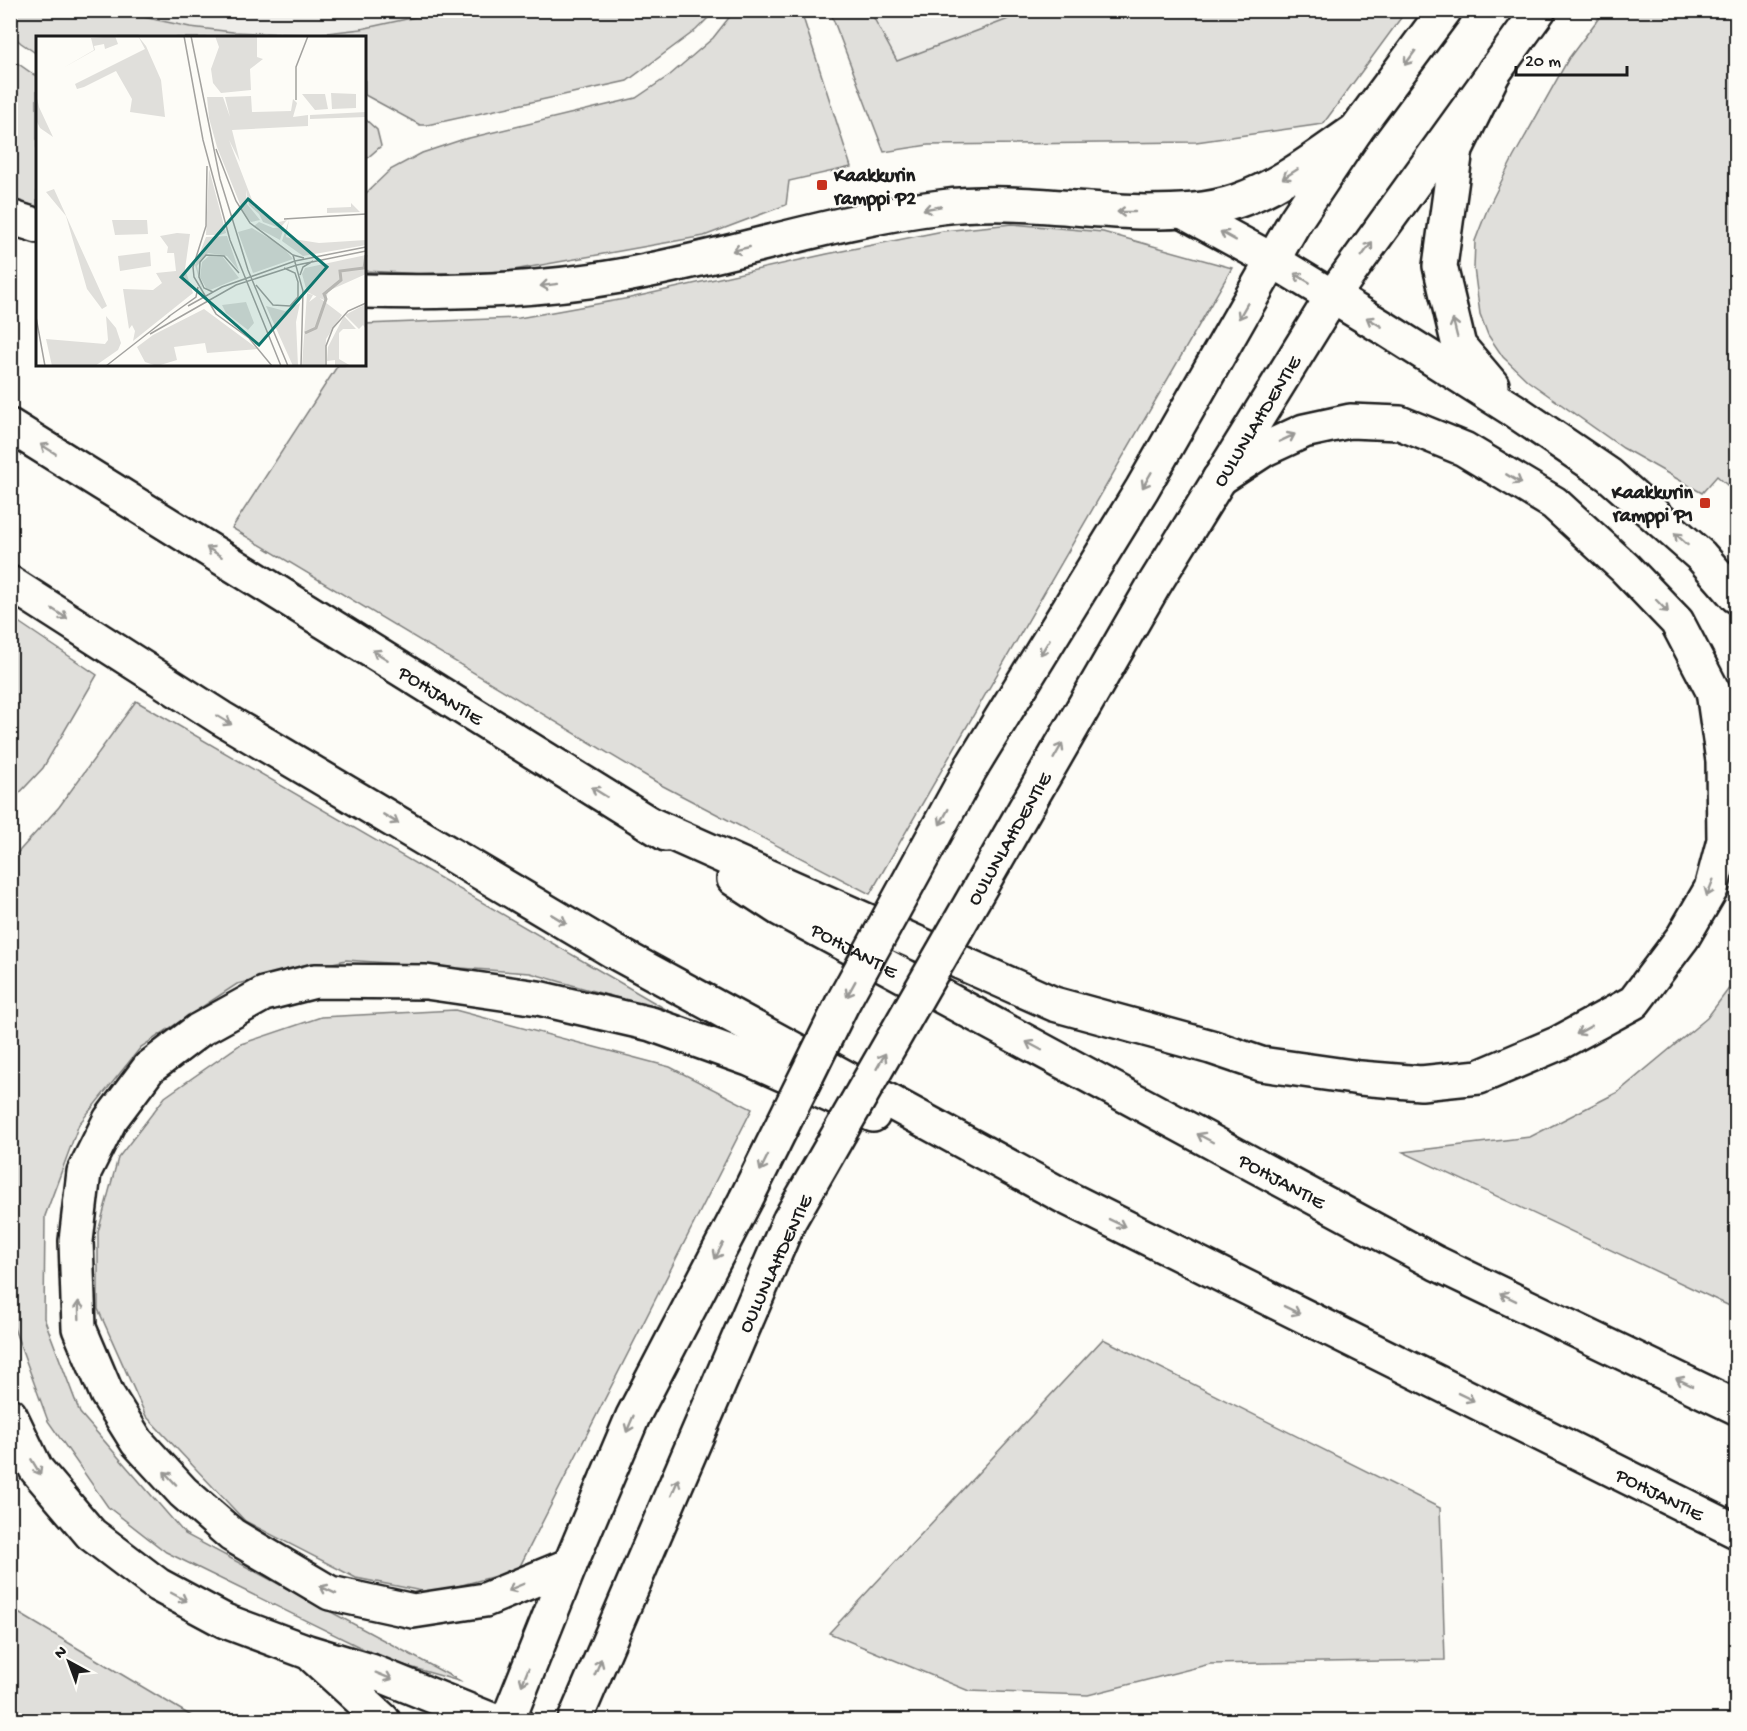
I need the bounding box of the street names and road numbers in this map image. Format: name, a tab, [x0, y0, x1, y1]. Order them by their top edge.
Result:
street label: OULUNLAHDENTIE	[1210, 351, 1309, 492]
street label: POHJANTIE	[392, 662, 487, 733]
street label: OULUNLAHDENTIE	[964, 768, 1059, 910]
street label: POHJANTIE	[805, 919, 902, 986]
street label: POHJANTIE	[1233, 1150, 1330, 1217]
street label: OULUNLAHDENTIE	[735, 1190, 820, 1337]
street label: POHJANTIE	[1610, 1465, 1708, 1529]

